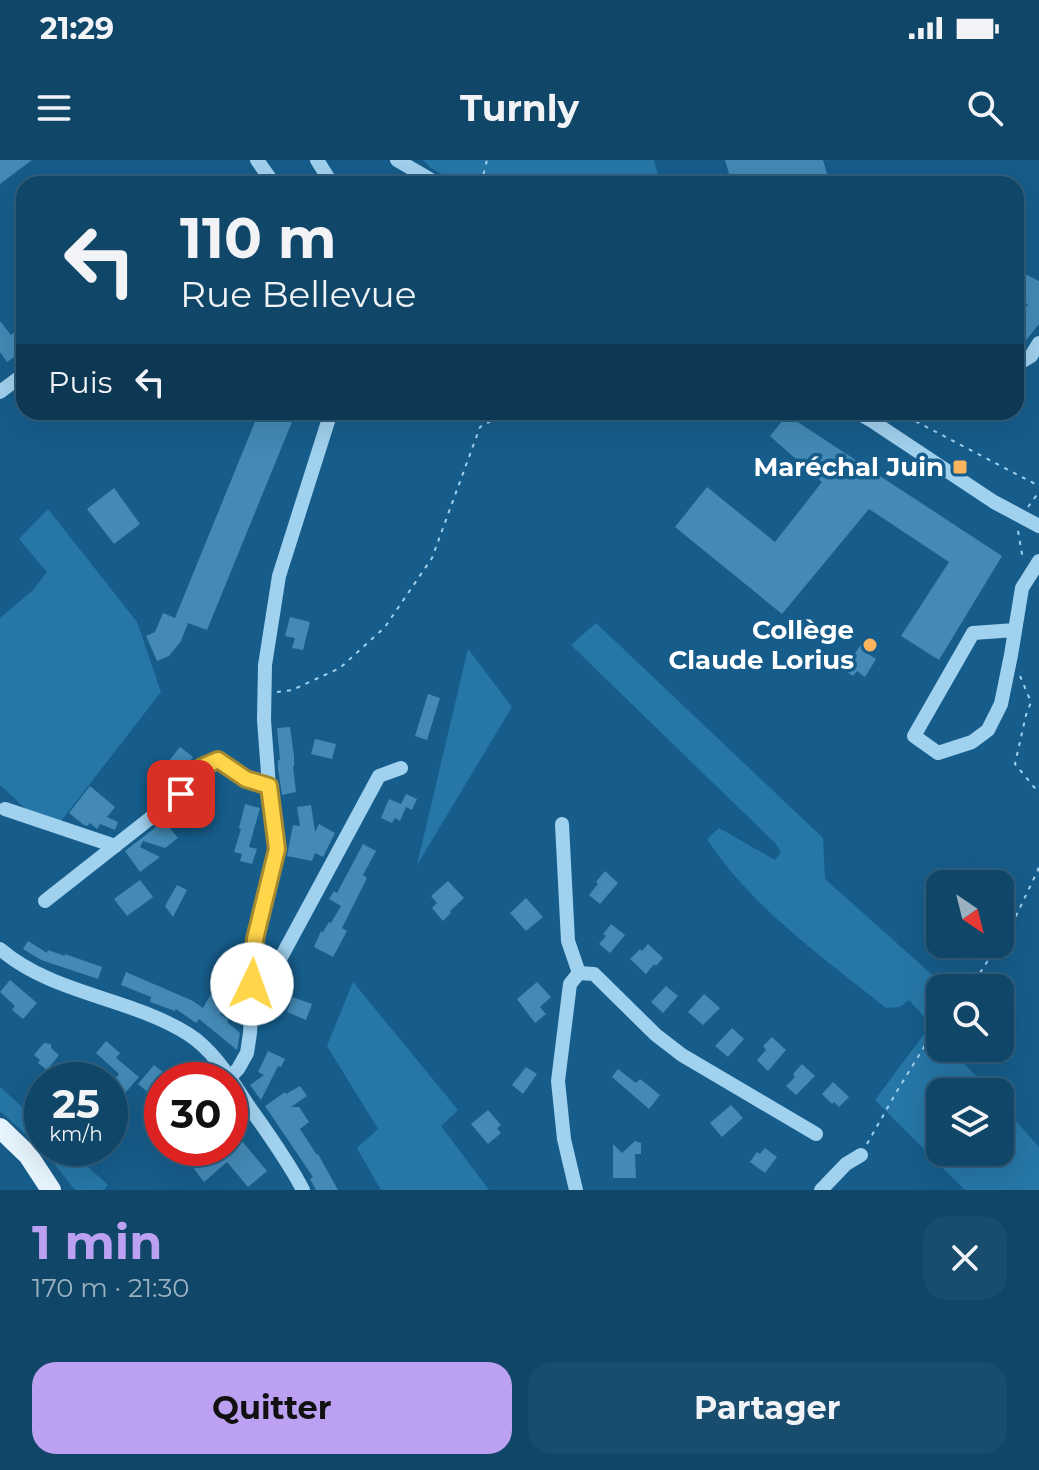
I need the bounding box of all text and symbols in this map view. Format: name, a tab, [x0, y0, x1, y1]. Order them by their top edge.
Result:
text: 21:29	[40, 10, 114, 47]
icon: menu	[32, 86, 76, 130]
text: Turnly	[460, 86, 579, 130]
icon: search	[963, 86, 1007, 130]
text: 110 m	[180, 204, 337, 272]
icon: left	[48, 208, 152, 312]
text: Rue Bellevue	[180, 272, 416, 316]
icon: left	[128, 360, 172, 404]
text: Puis	[48, 364, 112, 401]
place label: Maréchal Juin	[753, 451, 944, 483]
marker: Maréchal Juin	[951, 458, 969, 476]
place label: Collège Claude Lorius	[668, 614, 854, 676]
marker: Collège Claude Lorius	[861, 636, 879, 654]
pin	[147, 760, 215, 828]
icon: arrive	[159, 772, 203, 816]
north arrow	[926, 870, 1014, 958]
map controls	[926, 870, 1014, 1166]
position arrow	[210, 942, 294, 1026]
button: search	[926, 974, 1014, 1062]
speed limit sign: 30	[144, 1062, 248, 1166]
button: layers	[926, 1078, 1014, 1166]
text: 25	[52, 1079, 100, 1128]
text: km/h	[49, 1122, 103, 1146]
text: 1 min	[32, 1213, 162, 1271]
button: close	[923, 1216, 1007, 1300]
text: 170 m · 21:30	[32, 1272, 190, 1304]
button: Quitter	[32, 1362, 512, 1454]
button: Partager	[528, 1362, 1007, 1454]

